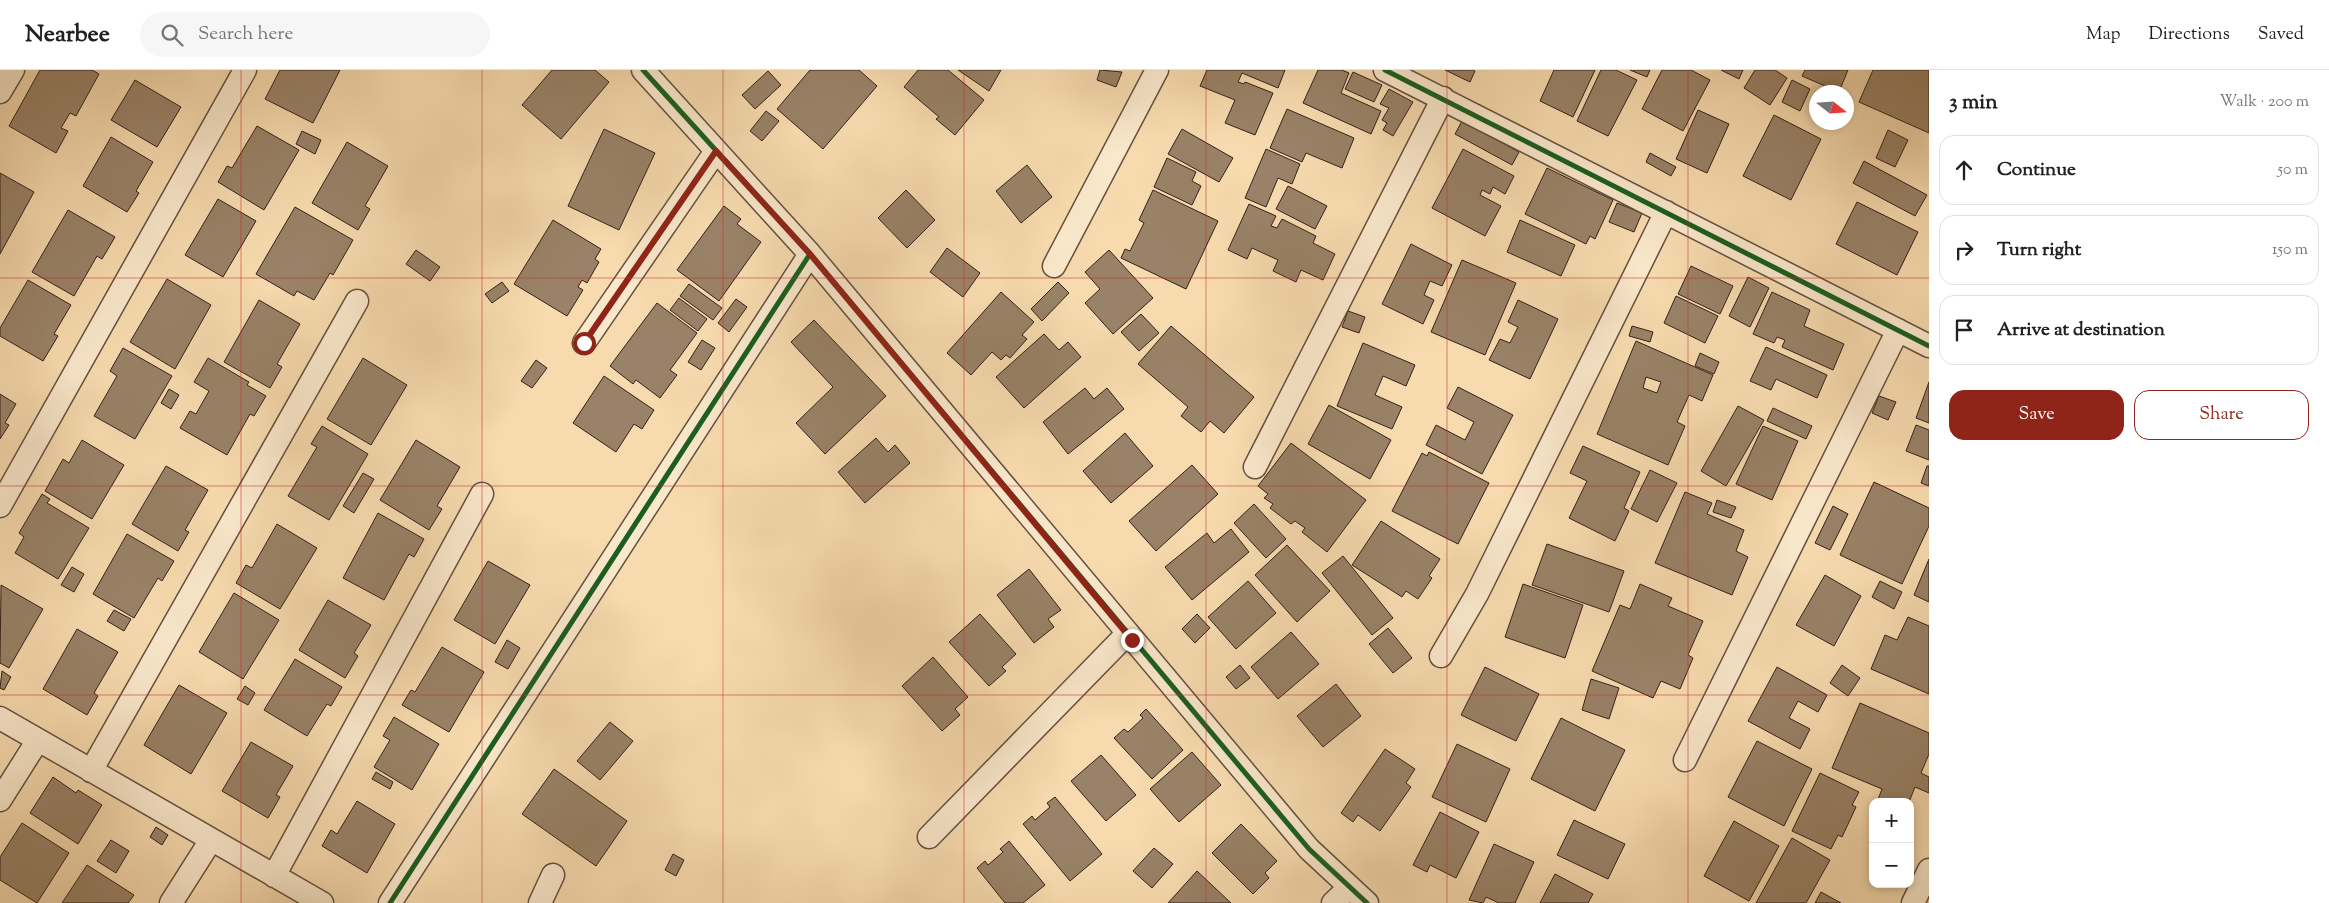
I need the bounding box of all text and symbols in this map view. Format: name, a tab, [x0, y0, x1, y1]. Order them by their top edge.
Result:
search box	[140, 12, 490, 57]
text: Nearbee	[25, 18, 110, 52]
icon: search	[158, 21, 186, 49]
text: Search here	[198, 21, 293, 48]
text: Map	[2086, 22, 2121, 48]
text: Directions	[2149, 22, 2230, 48]
text: Saved	[2258, 22, 2304, 48]
north arrow	[1809, 85, 1854, 130]
text: 3 min	[1949, 88, 1998, 118]
text: Walk · 200 m	[2220, 91, 2309, 114]
icon: ahead	[1950, 156, 1978, 184]
text: Continue	[1997, 157, 2076, 184]
text: 50 m	[2277, 159, 2308, 182]
icon: right	[1950, 236, 1978, 264]
text: Turn right	[1997, 237, 2081, 264]
text: 150 m	[2272, 239, 2308, 262]
icon: arrive	[1950, 316, 1978, 344]
text: Arrive at destination	[1997, 317, 2165, 344]
route start	[573, 332, 596, 355]
button: Save	[1949, 390, 2124, 440]
button: Share	[2134, 390, 2309, 440]
route end	[1121, 629, 1144, 652]
map controls	[1869, 798, 1914, 888]
button: +	[1869, 798, 1914, 843]
button: −	[1869, 843, 1914, 888]

